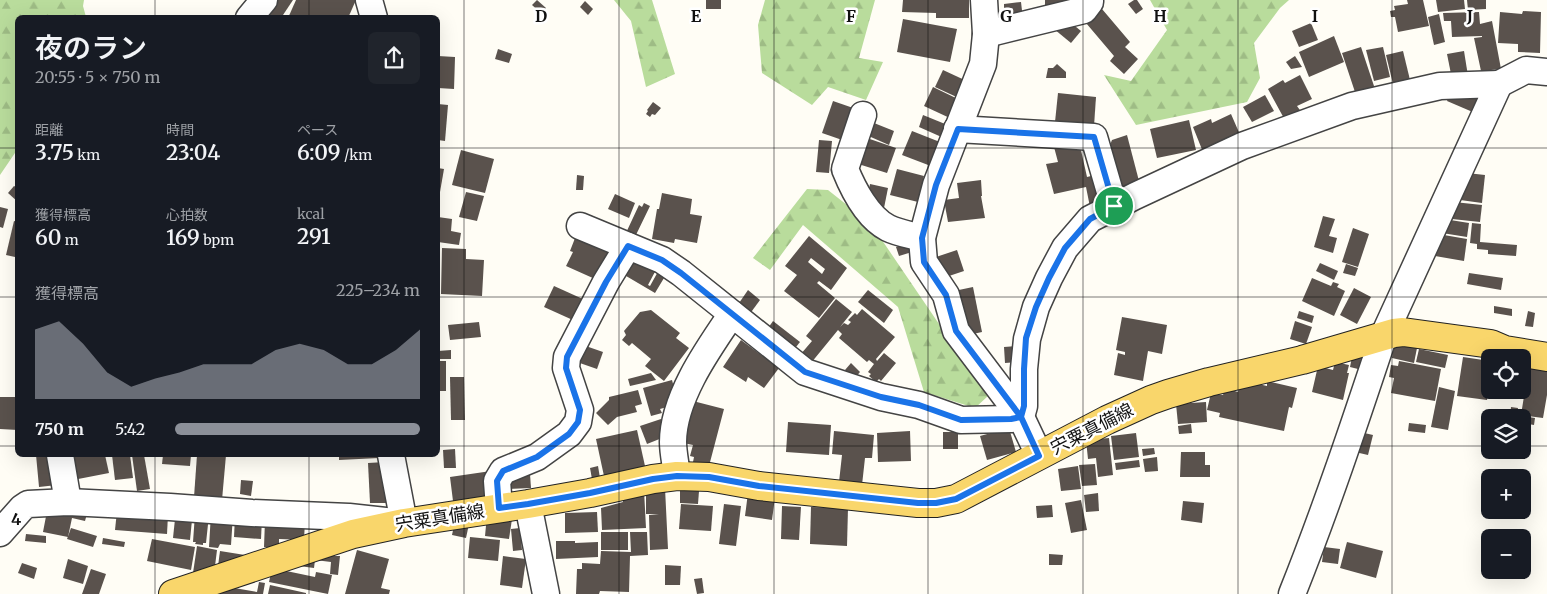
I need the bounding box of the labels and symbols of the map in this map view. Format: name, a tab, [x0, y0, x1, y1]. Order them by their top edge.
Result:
text: D	[535, 6, 547, 26]
text: E	[691, 6, 702, 26]
text: F	[846, 6, 856, 26]
text: G	[1000, 6, 1012, 26]
text: H	[1153, 6, 1167, 26]
text: I	[1312, 6, 1318, 26]
text: J	[1466, 6, 1473, 26]
pin	[1093, 185, 1135, 227]
street label: 宍粟真備線	[1046, 398, 1137, 459]
street label: 宍粟真備線	[394, 499, 486, 536]
text: 4	[11, 509, 21, 529]

